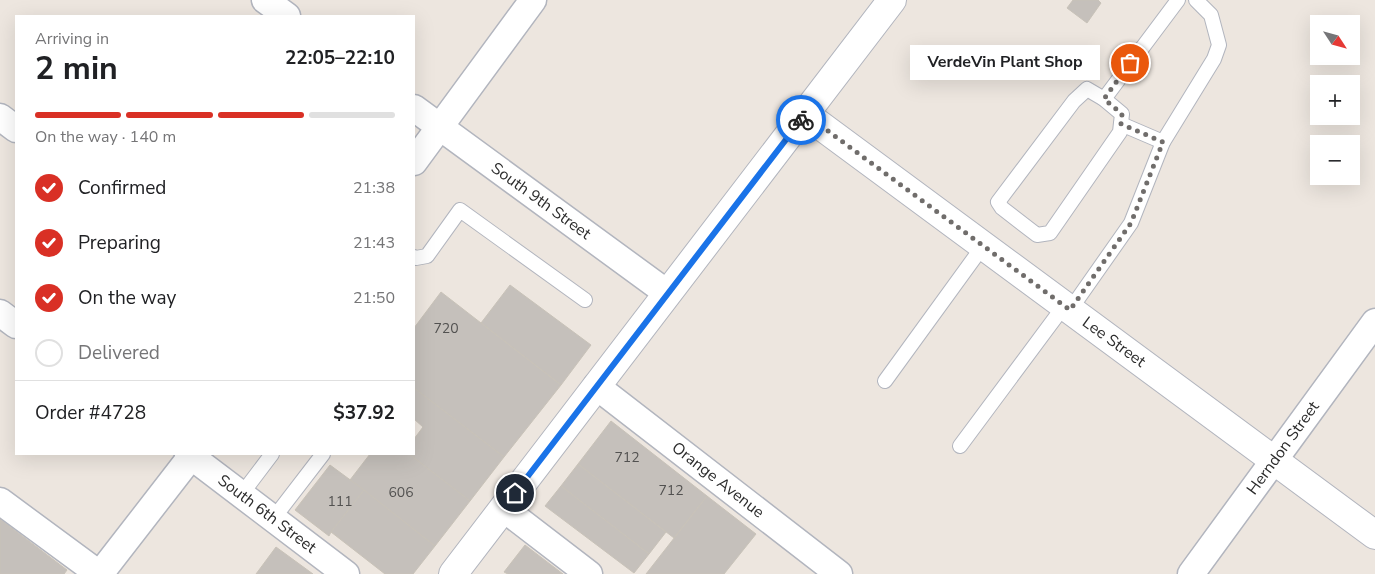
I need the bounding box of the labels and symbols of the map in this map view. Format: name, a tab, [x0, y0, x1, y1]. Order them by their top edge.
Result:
north arrow	[1310, 15, 1360, 65]
pin	[1109, 42, 1151, 84]
callout: VerdeVin Plant Shop	[910, 46, 1100, 80]
courier	[776, 95, 826, 145]
street label: South 9th Street	[487, 157, 596, 245]
street label: Lee Street	[1078, 312, 1150, 373]
house number: 720	[433, 319, 459, 338]
street label: Herndon Street	[1242, 396, 1325, 499]
street label: Orange Avenue	[667, 437, 769, 523]
house number: 712	[614, 448, 640, 467]
street label: South 6th Street	[213, 470, 321, 559]
pin	[494, 472, 536, 514]
house number: 712	[658, 481, 684, 500]
house number: 606	[388, 483, 414, 502]
house number: 111	[327, 492, 353, 511]

